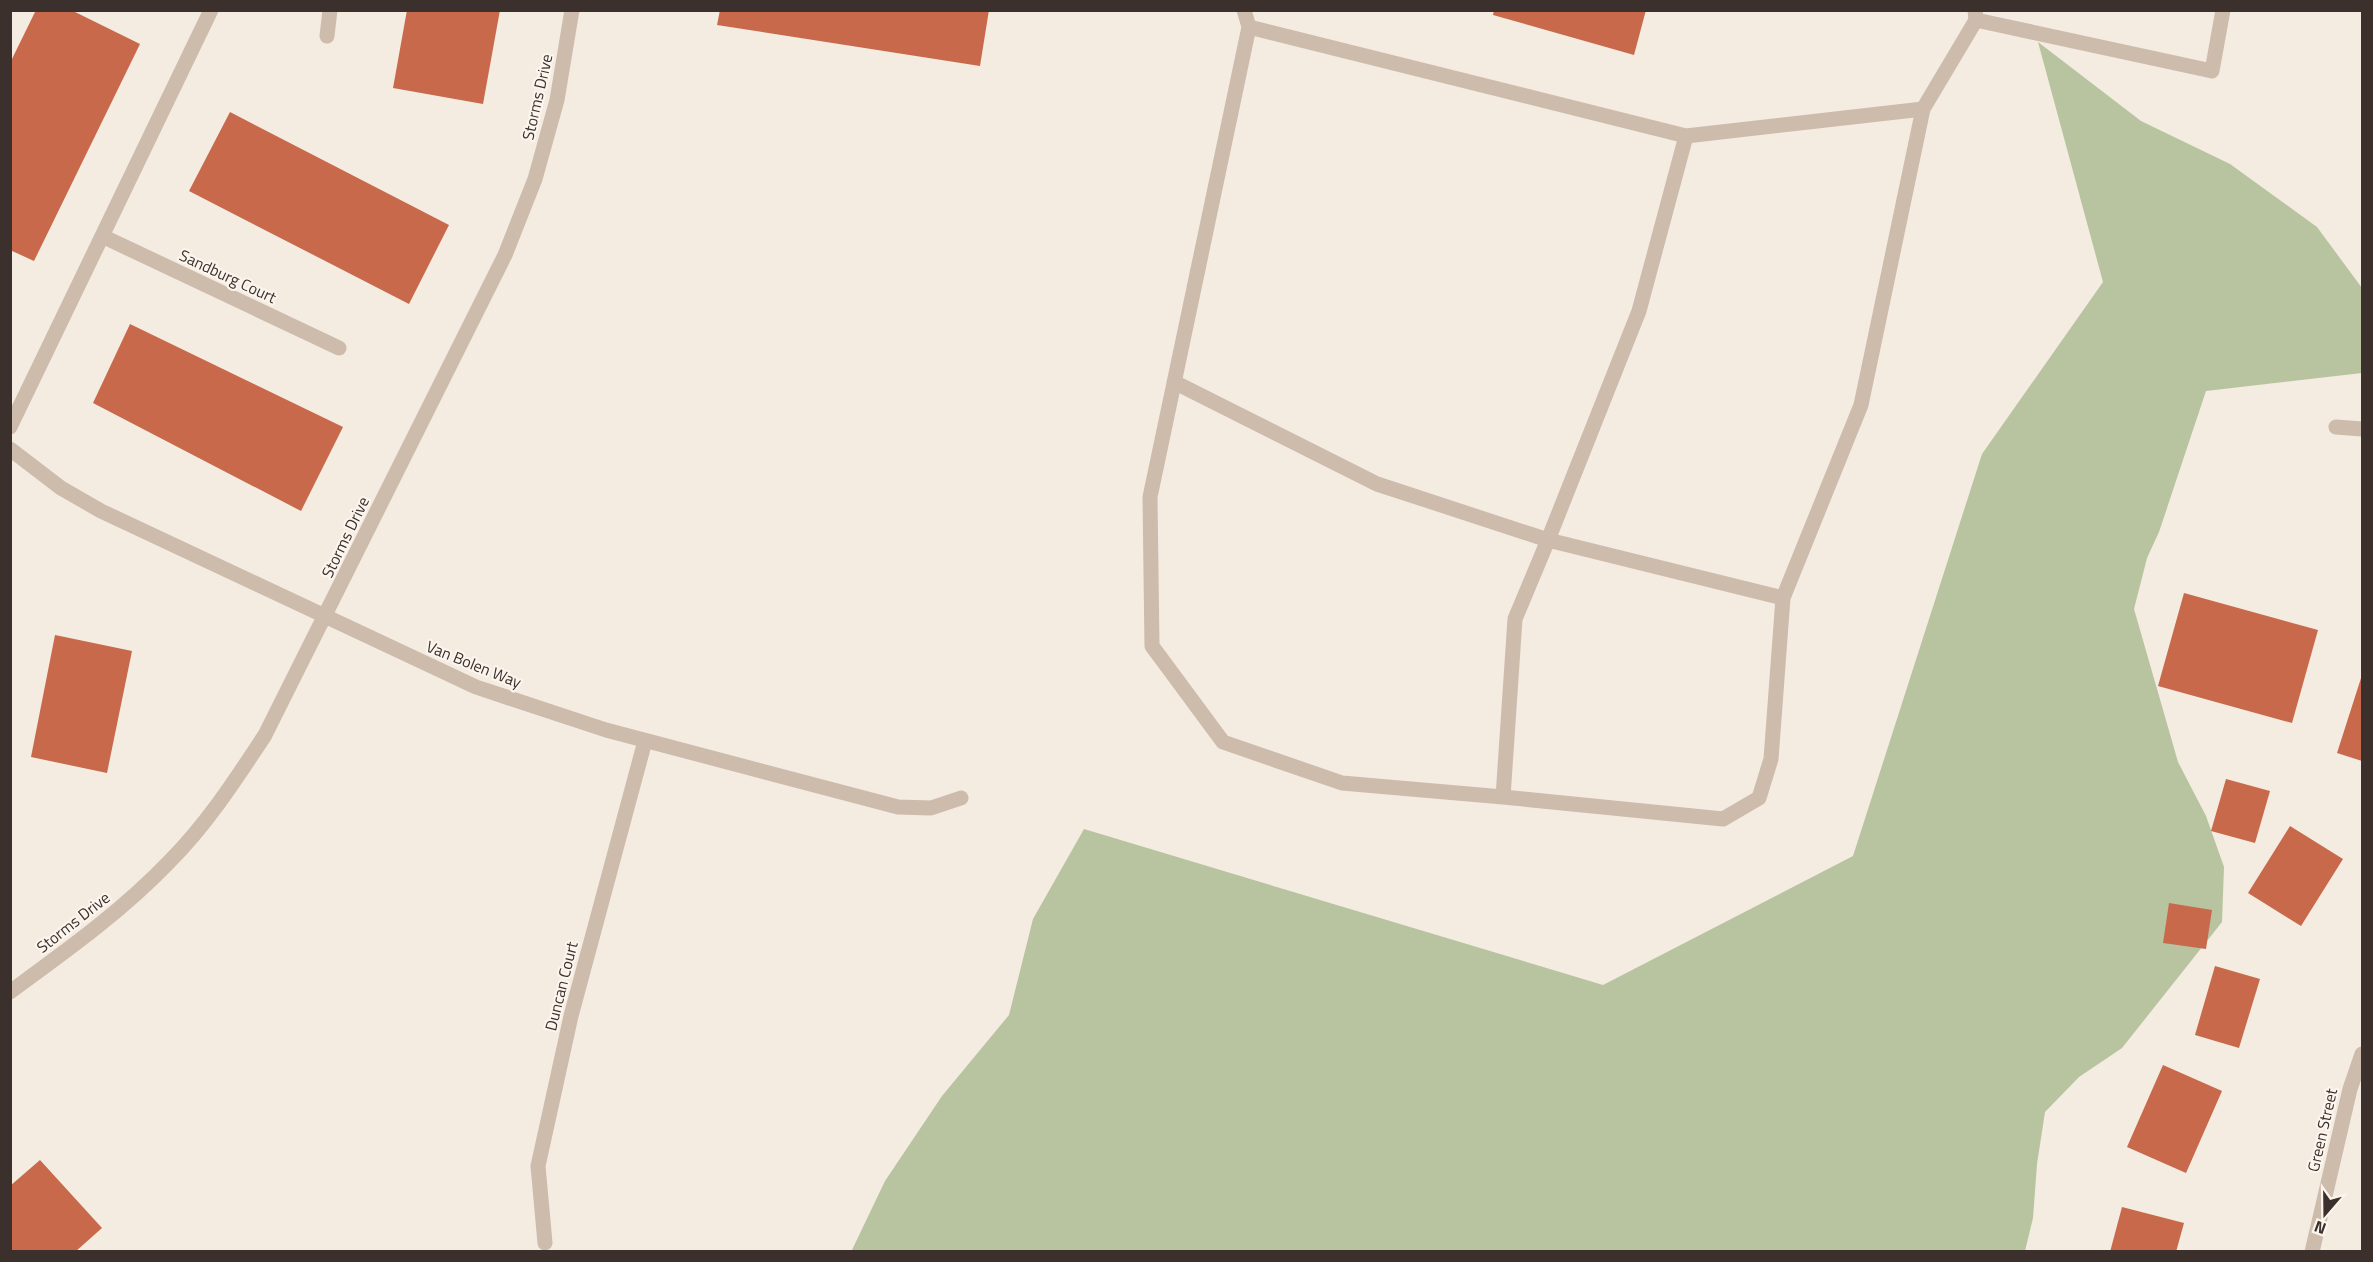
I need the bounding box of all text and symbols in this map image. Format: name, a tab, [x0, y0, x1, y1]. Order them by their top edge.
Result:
street label: Storms Drive	[515, 52, 559, 142]
street label: Sandburg Court	[176, 243, 281, 309]
street label: Storms Drive	[315, 492, 375, 582]
street label: Van Bolen Way	[423, 634, 525, 694]
street label: Storms Drive	[31, 886, 115, 958]
street label: Duncan Court	[538, 939, 584, 1033]
street label: Green Street	[2301, 1086, 2343, 1174]
north arrow	[2295, 1184, 2355, 1244]
text: N	[2311, 1215, 2329, 1241]

